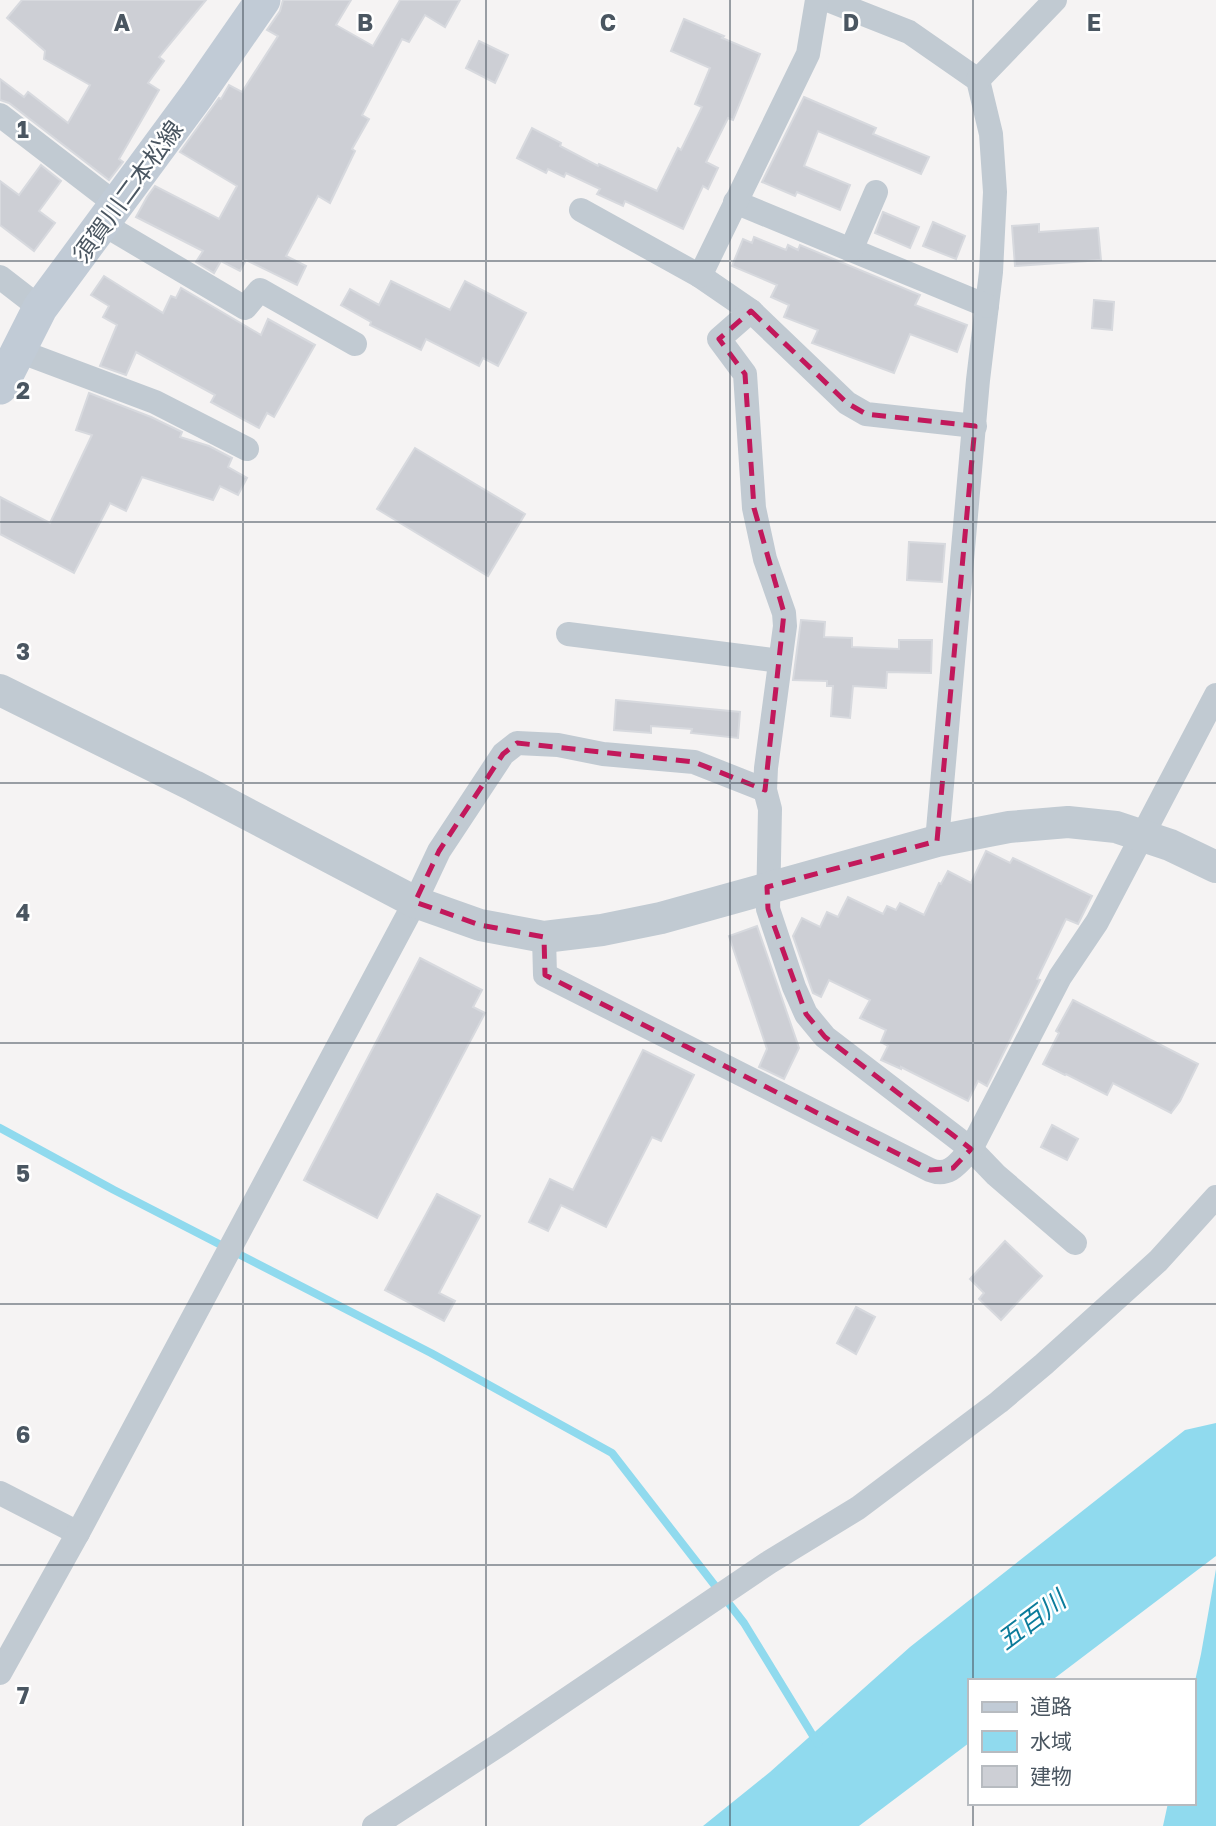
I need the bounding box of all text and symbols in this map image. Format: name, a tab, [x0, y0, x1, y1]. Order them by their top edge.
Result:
text: A	[114, 8, 131, 36]
text: B	[357, 8, 373, 36]
text: C	[600, 8, 616, 36]
text: D	[843, 8, 859, 36]
text: E	[1087, 8, 1101, 36]
text: 1	[17, 115, 29, 143]
street label: 須賀川二本松線	[66, 115, 188, 267]
text: 2	[16, 376, 30, 404]
text: 3	[16, 637, 30, 665]
text: 4	[16, 898, 30, 926]
text: 5	[16, 1159, 30, 1187]
text: 6	[16, 1420, 30, 1448]
water label: 五百川	[991, 1582, 1074, 1656]
legend	[968, 1679, 1195, 1805]
text: 7	[17, 1681, 29, 1709]
text: 道路	[1030, 1693, 1072, 1719]
text: 水域	[1030, 1728, 1072, 1754]
text: 建物	[1030, 1763, 1072, 1789]

